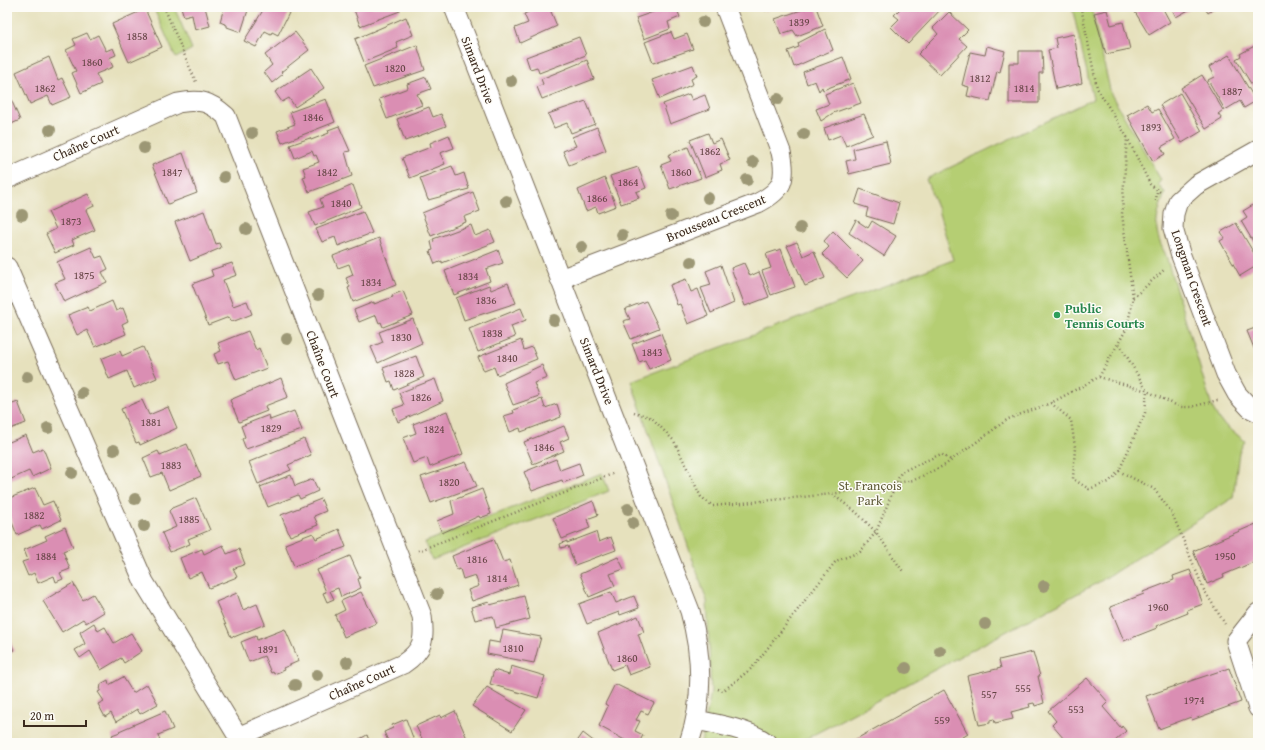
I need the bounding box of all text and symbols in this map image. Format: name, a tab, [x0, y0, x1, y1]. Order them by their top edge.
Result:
house number: 1839	[788, 14, 810, 30]
house number: 1858	[126, 28, 148, 44]
street label: Simard Drive	[456, 33, 500, 107]
house number: 1860	[81, 54, 103, 70]
house number: 1820	[384, 60, 406, 76]
house number: 1812	[969, 70, 991, 86]
house number: 1862	[34, 80, 56, 96]
house number: 1814	[1013, 80, 1035, 96]
house number: 1887	[1221, 83, 1243, 99]
house number: 1846	[302, 109, 324, 125]
house number: 1893	[1140, 119, 1162, 135]
street label: Chaîne Court	[50, 120, 123, 166]
house number: 1862	[699, 143, 721, 159]
house number: 1847	[161, 164, 183, 180]
house number: 1842	[316, 164, 338, 180]
house number: 1860	[670, 164, 692, 180]
house number: 1864	[617, 174, 639, 190]
street label: Brousseau Crescent	[663, 189, 769, 247]
house number: 1866	[586, 190, 608, 206]
house number: 1840	[330, 195, 352, 211]
house number: 1873	[60, 213, 82, 229]
street label: Longman Crescent	[1167, 227, 1218, 329]
house number: 1875	[73, 267, 95, 283]
house number: 1834	[457, 268, 479, 284]
house number: 1834	[360, 274, 382, 290]
house number: 1836	[475, 292, 497, 308]
place label: Public Tennis Courts	[1065, 299, 1145, 333]
marker: Public Tennis Courts	[1052, 310, 1062, 320]
house number: 1838	[481, 325, 503, 341]
street label: Chaîne Court	[301, 327, 345, 401]
house number: 1830	[390, 329, 412, 345]
street label: Simard Drive	[575, 335, 619, 407]
house number: 1843	[641, 344, 663, 360]
house number: 1840	[496, 350, 518, 366]
house number: 1828	[393, 365, 415, 381]
house number: 1826	[410, 389, 432, 405]
house number: 1881	[140, 414, 162, 430]
house number: 1829	[260, 420, 282, 436]
house number: 1824	[423, 421, 445, 437]
house number: 1846	[533, 439, 555, 455]
house number: 1883	[160, 457, 182, 473]
house number: 1820	[438, 474, 460, 490]
park label: St. François Park	[838, 476, 902, 510]
house number: 1882	[23, 507, 45, 523]
house number: 1885	[178, 511, 200, 527]
house number: 1884	[35, 548, 57, 564]
house number: 1950	[1214, 548, 1236, 564]
house number: 1816	[466, 551, 488, 567]
house number: 1814	[486, 570, 508, 586]
house number: 1960	[1147, 599, 1169, 615]
house number: 1810	[502, 640, 524, 656]
house number: 1891	[257, 641, 279, 657]
house number: 1860	[616, 650, 638, 666]
street label: Chaîne Court	[326, 659, 399, 705]
house number: 555	[1015, 680, 1031, 696]
house number: 557	[981, 686, 997, 702]
house number: 1974	[1183, 692, 1205, 708]
house number: 553	[1068, 701, 1084, 717]
scale bar	[24, 702, 86, 728]
text: 20 m	[30, 707, 54, 724]
house number: 559	[934, 712, 950, 728]

